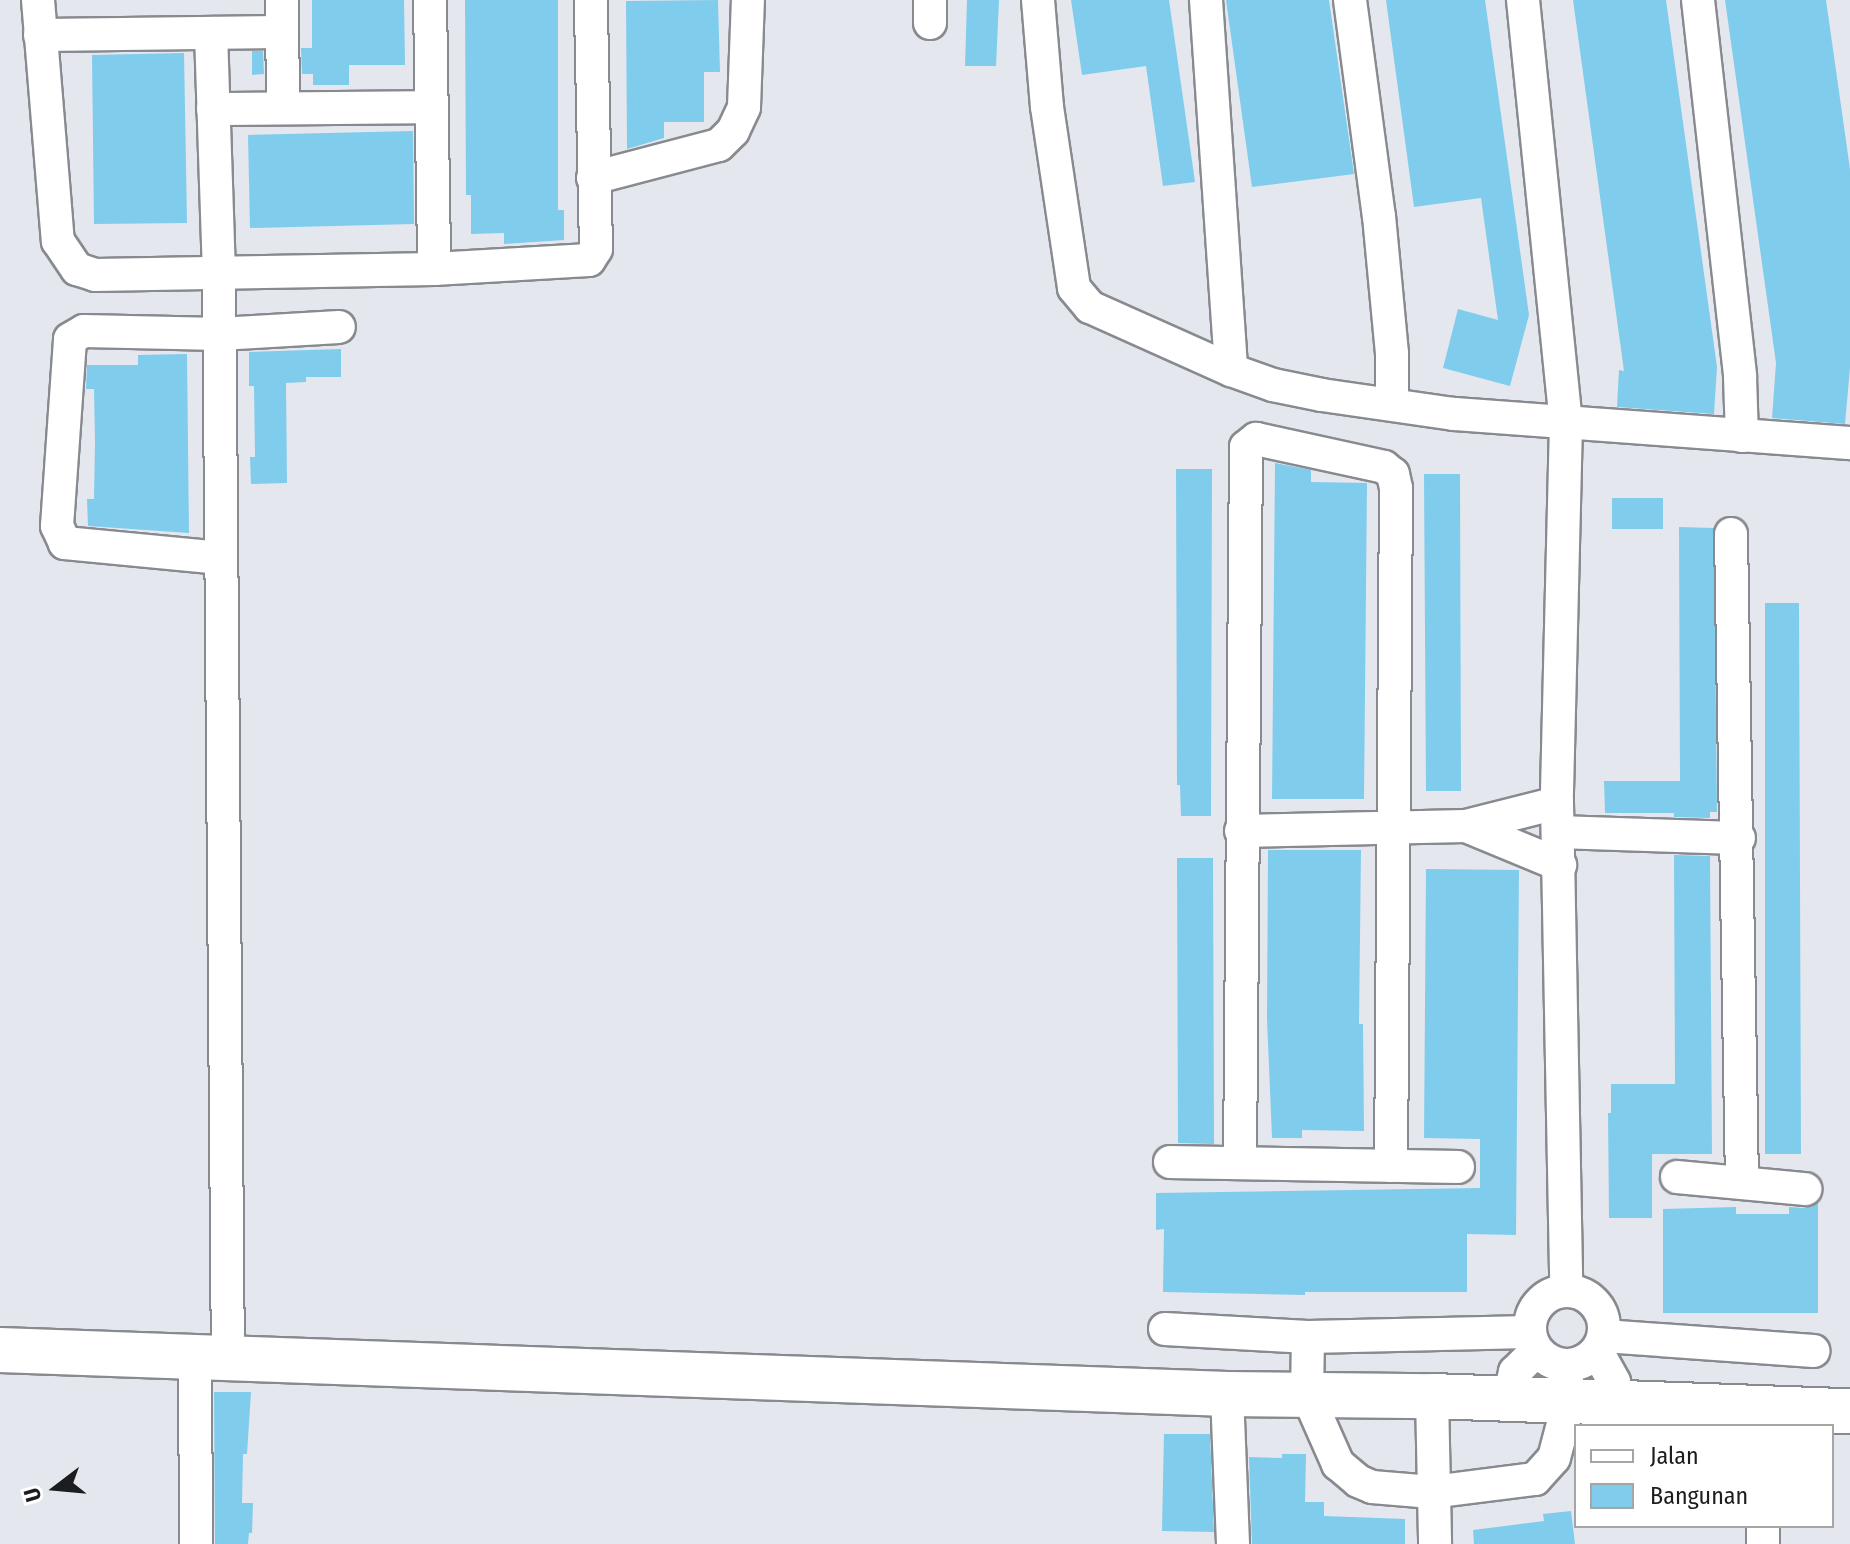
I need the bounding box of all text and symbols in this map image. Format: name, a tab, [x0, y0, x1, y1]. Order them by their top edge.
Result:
legend	[1574, 1424, 1834, 1528]
text: Jalan	[1650, 1442, 1699, 1470]
north arrow	[16, 1448, 96, 1528]
text: Bangunan	[1650, 1482, 1748, 1510]
text: U	[18, 1485, 47, 1505]

